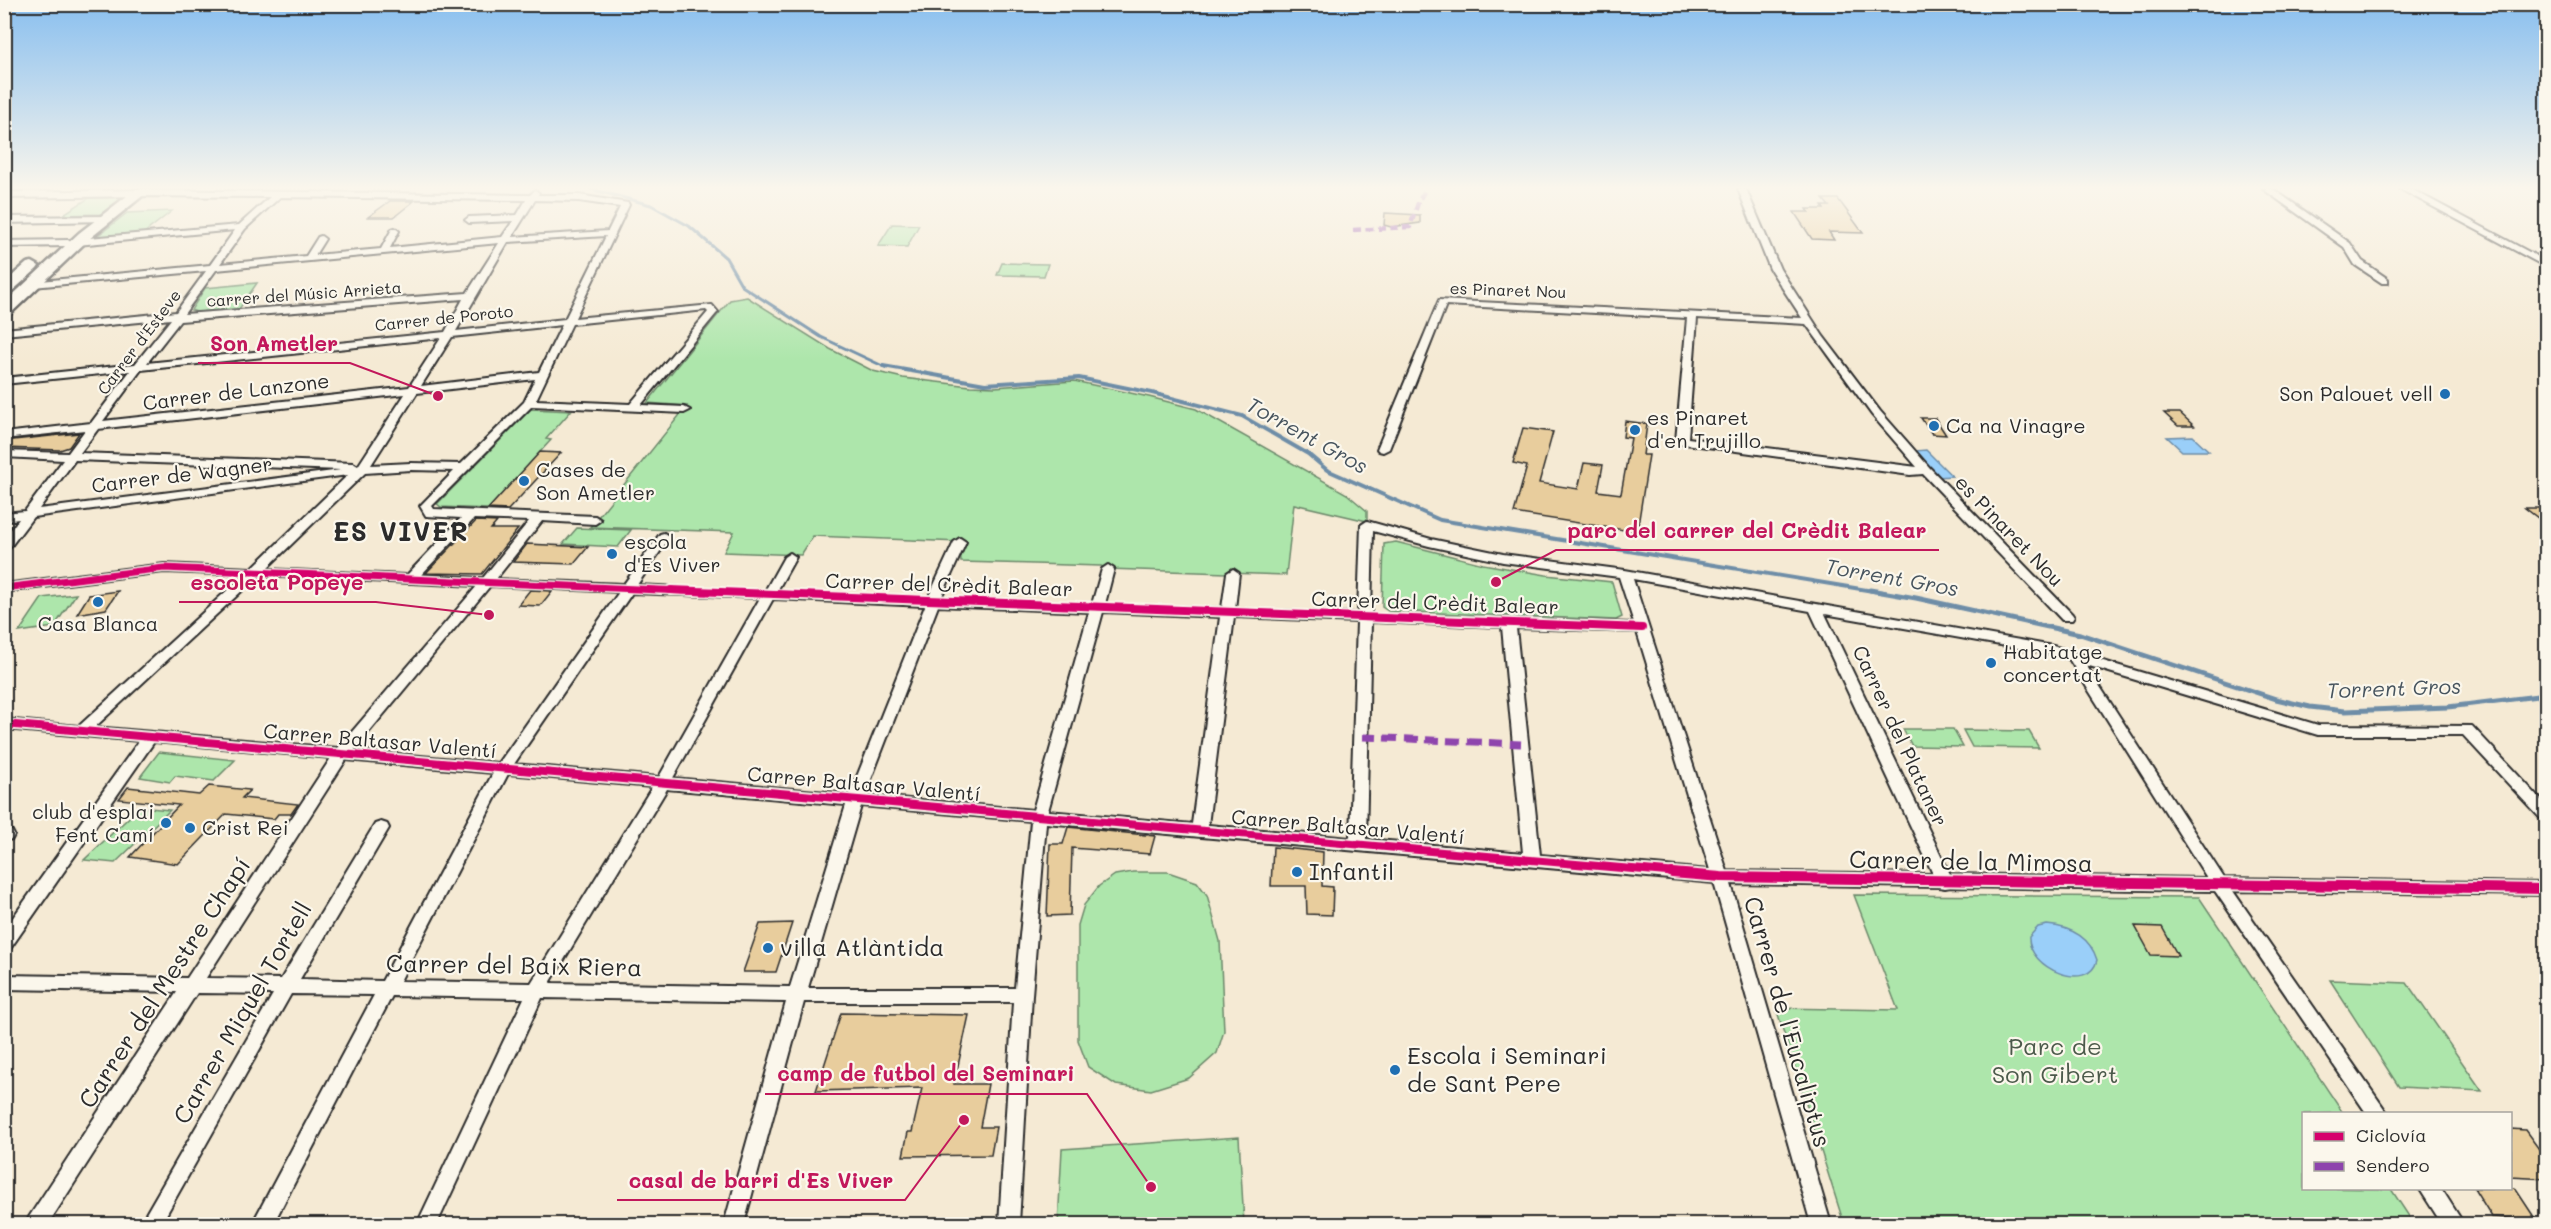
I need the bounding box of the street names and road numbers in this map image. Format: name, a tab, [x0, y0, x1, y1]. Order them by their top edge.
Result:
street label: carrer del Músic Arrieta	[206, 276, 402, 311]
street label: es Pinaret Nou	[1449, 277, 1567, 302]
street label: Carrer d'Esteve	[92, 285, 185, 399]
street label: Carrer de Poroto	[374, 300, 514, 335]
street label: Carrer de Lanzone	[141, 367, 331, 415]
street label: Carrer de Wagner	[90, 450, 274, 498]
street label: es Pinaret Nou	[1950, 469, 2070, 592]
street label: Carrer del Crèdit Balear	[825, 567, 1073, 601]
street label: Carrer del Crèdit Balear	[1311, 585, 1559, 619]
street label: Carrer del Plataner	[1848, 641, 1954, 830]
street label: Carrer Baltasar Valentí	[262, 717, 498, 763]
street label: Carrer Baltasar Valentí	[746, 760, 982, 806]
street label: Carrer Baltasar Valentí	[1230, 803, 1466, 849]
street label: Carrer de la Mimosa	[1849, 843, 2093, 878]
street label: Carrer del Mestre Chapí	[71, 851, 257, 1114]
street label: Carrer de l'Eucaliptus	[1738, 893, 1839, 1151]
street label: Carrer Miquel Tortell	[165, 896, 318, 1129]
street label: Carrer del Baix Riera	[386, 947, 642, 982]

